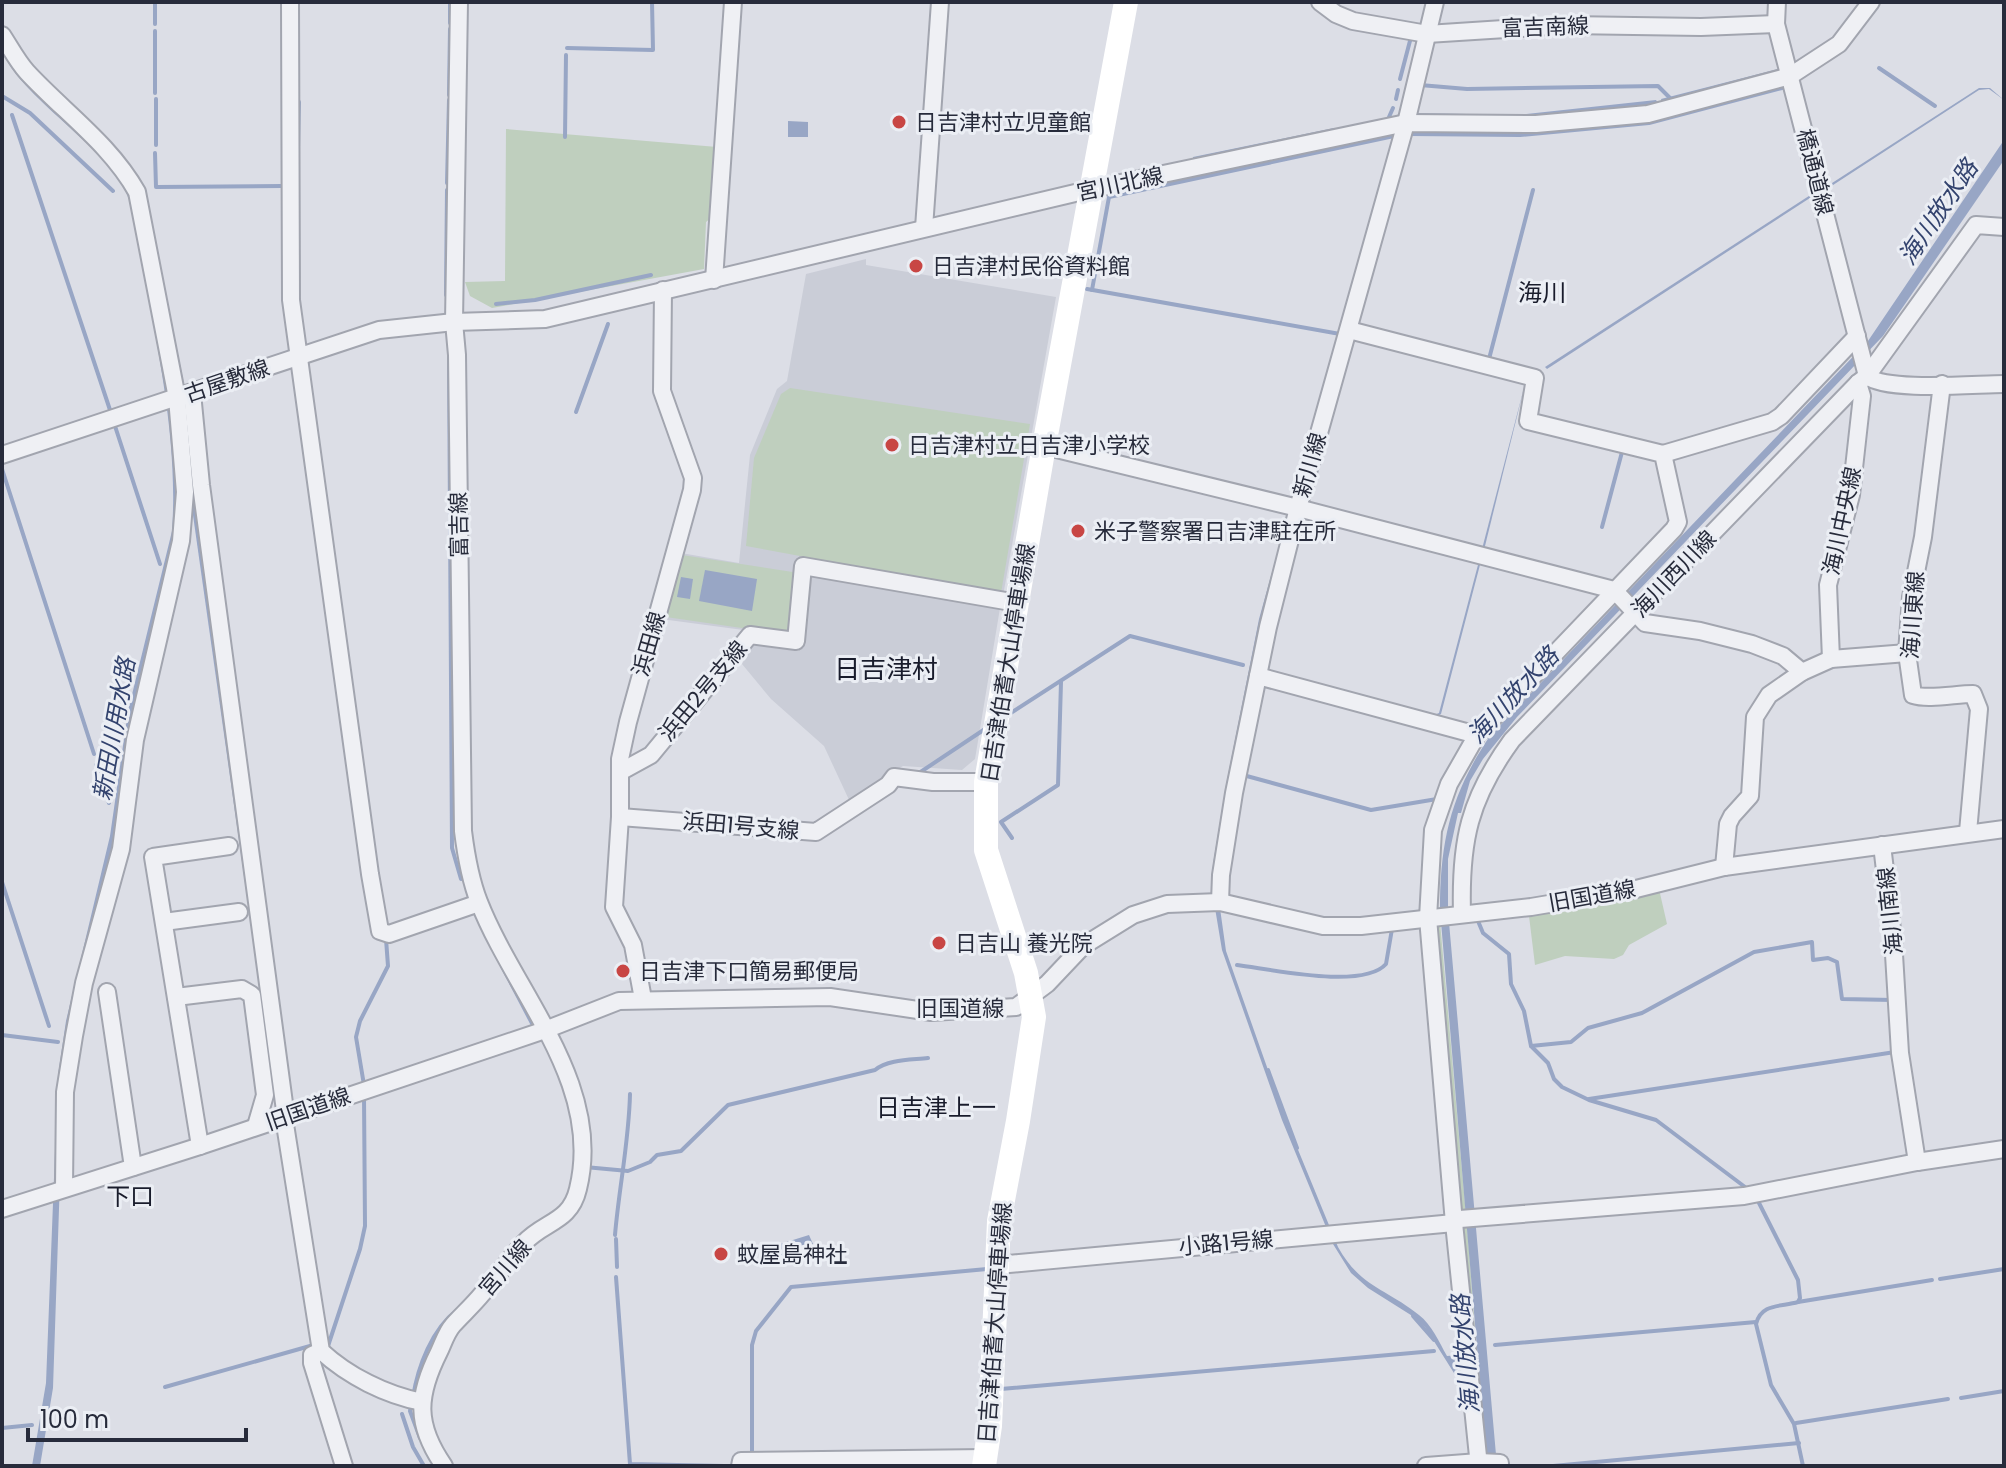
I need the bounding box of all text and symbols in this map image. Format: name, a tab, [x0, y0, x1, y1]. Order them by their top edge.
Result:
street label: 富吉南線	[1500, 10, 1590, 44]
place label: 日吉津村立児童館	[915, 107, 1091, 138]
marker: 日吉津村立児童館	[890, 113, 908, 131]
street label: 橋通道線	[1789, 126, 1841, 218]
water label: 海川放水路	[1891, 151, 1986, 271]
street label: 宮川北線	[1074, 160, 1166, 208]
place label: 日吉津村民俗資料館	[932, 251, 1130, 282]
marker: 日吉津村民俗資料館	[907, 257, 925, 275]
district label: 海川	[1518, 276, 1566, 309]
street label: 古屋敷線	[180, 352, 274, 410]
street label: 新川線	[1286, 429, 1334, 501]
place label: 日吉津村立日吉津小学校	[908, 430, 1150, 461]
marker: 日吉津村立日吉津小学校	[883, 436, 901, 454]
street label: 海川中央線	[1815, 464, 1869, 578]
street label: 富吉線	[443, 492, 475, 558]
place label: 米子警察署日吉津駐在所	[1094, 516, 1336, 547]
marker: 米子警察署日吉津駐在所	[1069, 522, 1087, 540]
street label: 海川西川線	[1625, 524, 1723, 624]
street label: 日吉津伯耆大山停車場線	[974, 541, 1042, 785]
street label: 海川東線	[1894, 570, 1932, 660]
street label: 浜田線	[625, 608, 673, 680]
street label: 浜田2号支線	[652, 634, 754, 748]
water label: 海川放水路	[1460, 638, 1567, 750]
district label: 日吉津村	[834, 651, 938, 687]
water label: 新田川用水路	[85, 653, 143, 803]
street label: 浜田1号支線	[681, 805, 801, 847]
street label: 海川南線	[1870, 866, 1910, 956]
street label: 旧国道線	[1546, 873, 1638, 919]
place label: 日吉山 養光院	[955, 928, 1093, 959]
marker: 日吉山 養光院	[930, 934, 948, 952]
place label: 日吉津下口簡易郵便局	[639, 956, 859, 987]
marker: 日吉津下口簡易郵便局	[614, 962, 632, 980]
street label: 旧国道線	[916, 993, 1004, 1024]
street label: 旧国道線	[261, 1080, 355, 1138]
district label: 日吉津上一	[876, 1091, 996, 1124]
district label: 下口	[106, 1180, 154, 1213]
street label: 日吉津伯耆大山停車場線	[971, 1201, 1019, 1445]
street label: 小路1号線	[1177, 1223, 1275, 1263]
street label: 宮川線	[472, 1233, 538, 1303]
place label: 蚊屋島神社	[737, 1239, 847, 1270]
marker: 蚊屋島神社	[712, 1245, 730, 1263]
water label: 海川放水路	[1443, 1291, 1487, 1415]
scale bar	[28, 1392, 246, 1442]
text: 100 m	[40, 1403, 109, 1436]

